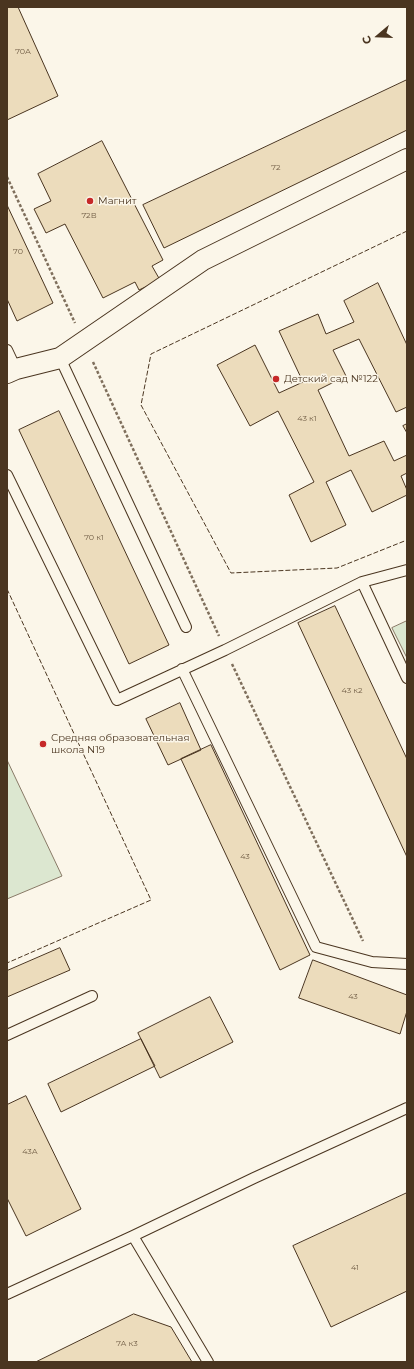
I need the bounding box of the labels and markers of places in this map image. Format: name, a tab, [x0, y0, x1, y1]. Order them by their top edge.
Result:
place label: Магнит	[98, 195, 137, 207]
marker: Магнит	[85, 196, 95, 206]
place label: Детский сад №122	[284, 373, 378, 385]
marker: Детский сад №122	[271, 374, 281, 384]
place label: Средняя образовательная школа N19	[51, 732, 189, 756]
marker: Средняя образовательная школа N19	[38, 739, 48, 749]

